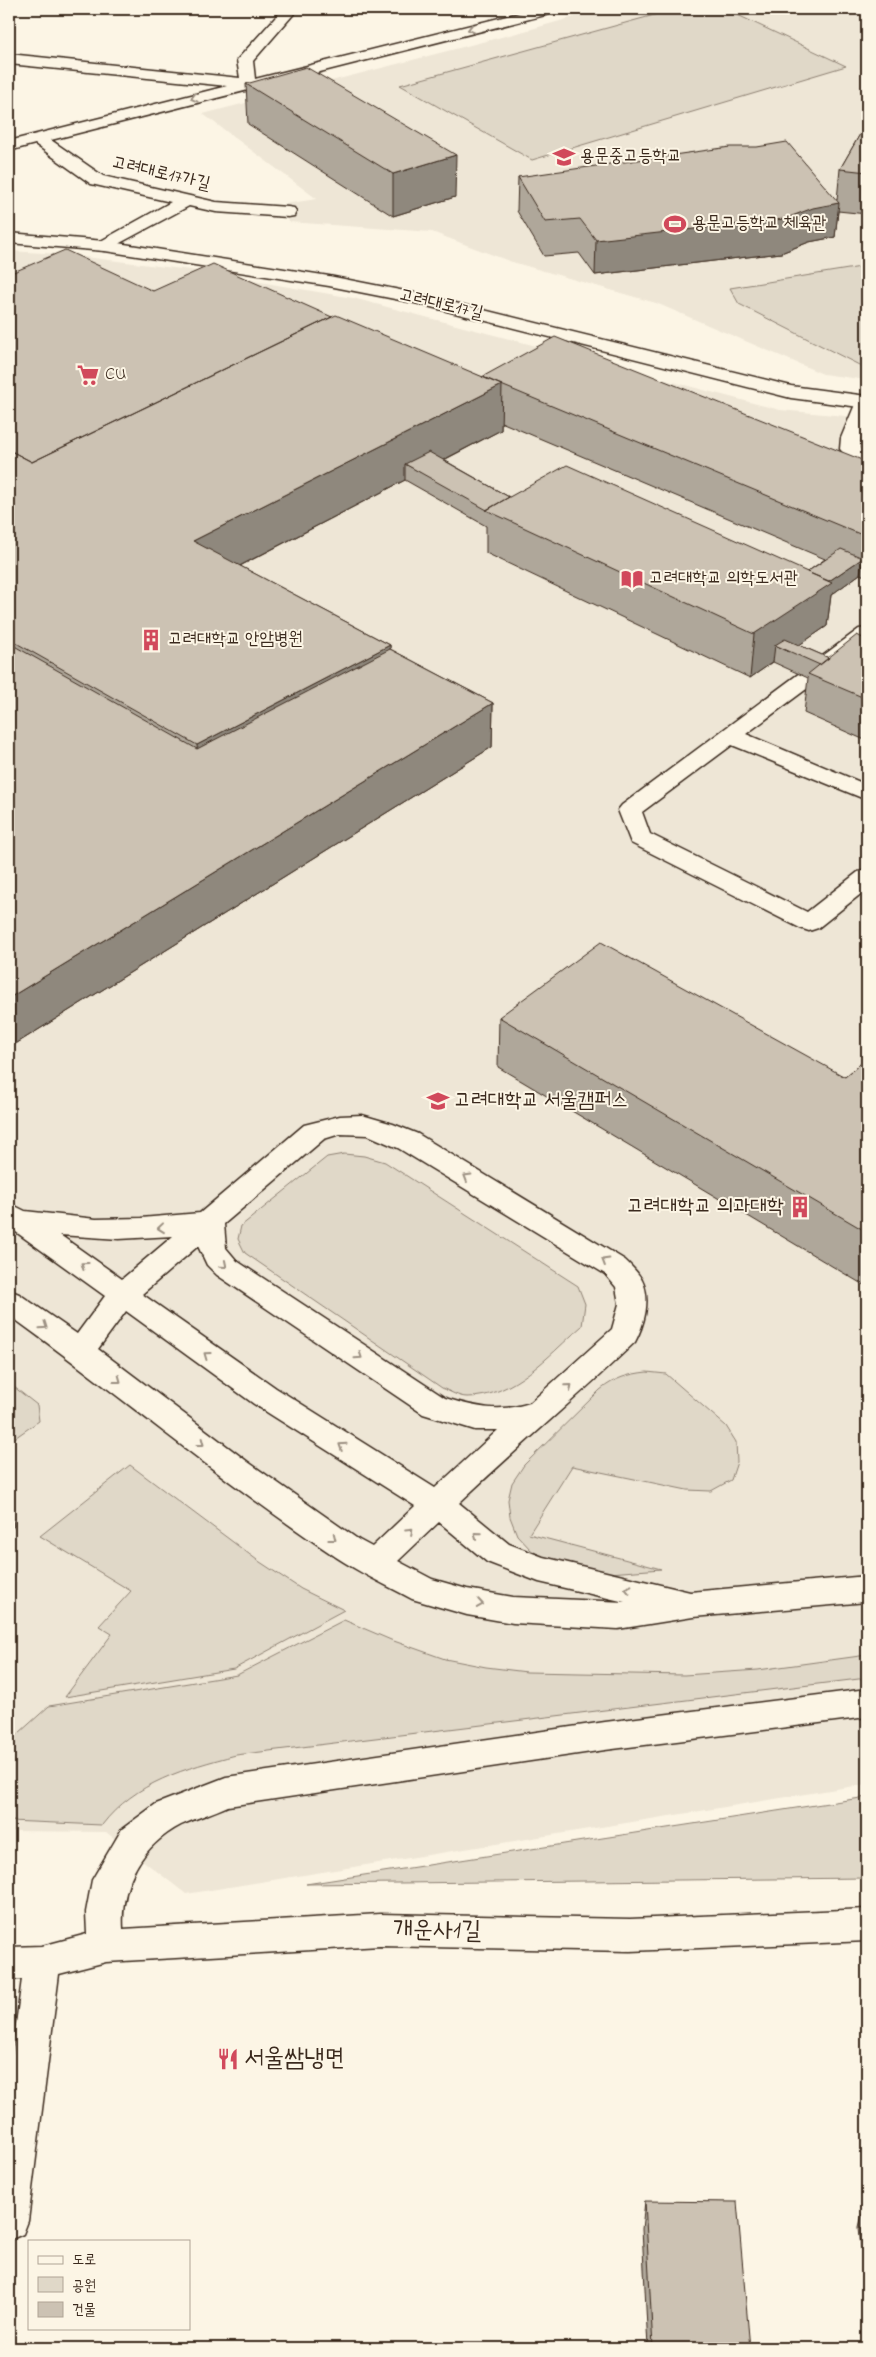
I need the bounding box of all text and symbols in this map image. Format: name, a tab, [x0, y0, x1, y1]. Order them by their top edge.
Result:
one-way arrow	[466, 23, 475, 34]
one-way arrow	[190, 92, 199, 103]
school or university icon: 용문중고등학교	[551, 144, 577, 170]
place label: 용문중고등학교	[580, 144, 681, 170]
street label: 고려대로17가길	[109, 150, 213, 198]
sports icon: 용문고등학교 체육관	[662, 211, 688, 237]
place label: 용문고등학교 체육관	[692, 211, 827, 237]
street label: 고려대로17길	[396, 283, 486, 327]
supermarket icon: CU	[75, 362, 101, 388]
place label: CU	[105, 362, 126, 388]
library icon: 고려대학교 의학도서관	[619, 566, 645, 592]
place label: 고려대학교 의학도서관	[649, 566, 798, 592]
building icon: 고려대학교 안암병원	[138, 627, 164, 653]
place label: 고려대학교 안암병원	[168, 627, 303, 653]
place label: 고려대학교 서울캠퍼스	[454, 1086, 628, 1116]
school or university icon: 고려대학교 서울캠퍼스	[425, 1088, 451, 1114]
one-way arrow	[463, 1173, 472, 1183]
place label: 고려대학교 의과대학	[627, 1192, 784, 1222]
building icon: 고려대학교 의과대학	[787, 1194, 813, 1220]
one-way arrow	[157, 1222, 165, 1233]
one-way arrow	[602, 1258, 611, 1268]
one-way arrow	[219, 1260, 228, 1269]
one-way arrow	[81, 1263, 90, 1271]
one-way arrow	[38, 1320, 48, 1329]
one-way arrow	[353, 1350, 363, 1359]
one-way arrow	[204, 1352, 213, 1361]
one-way arrow	[113, 1374, 122, 1383]
one-way arrow	[563, 1384, 572, 1393]
one-way arrow	[195, 1437, 205, 1446]
one-way arrow	[339, 1442, 348, 1452]
one-way arrow	[404, 1528, 413, 1537]
one-way arrow	[327, 1532, 336, 1540]
one-way arrow	[474, 1532, 483, 1541]
one-way arrow	[624, 1585, 632, 1595]
one-way arrow	[475, 1599, 484, 1609]
street label: 개운사1길	[392, 1912, 482, 1950]
place label: 서울쌈냉면	[244, 2041, 345, 2077]
restaurant icon: 서울쌈냉면	[215, 2046, 241, 2072]
legend	[28, 2240, 190, 2330]
text: 도로	[72, 2249, 96, 2271]
text: 공원	[72, 2275, 96, 2297]
text: 건물	[72, 2299, 96, 2321]

